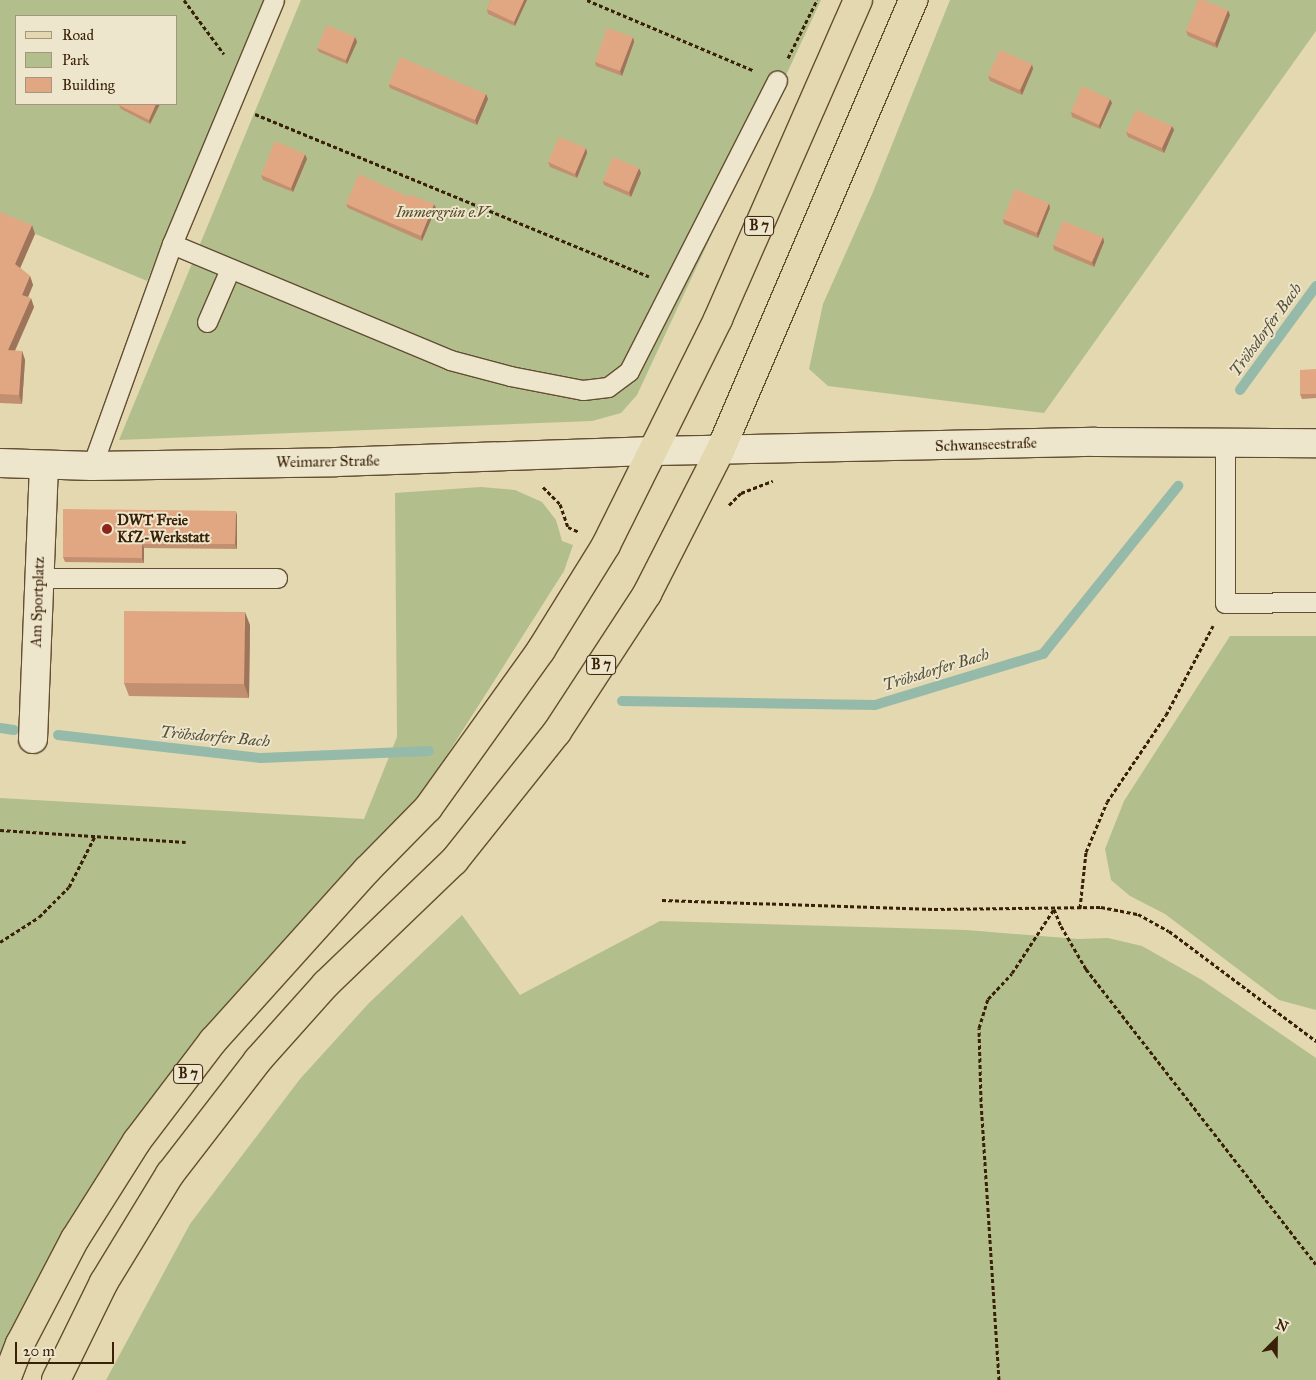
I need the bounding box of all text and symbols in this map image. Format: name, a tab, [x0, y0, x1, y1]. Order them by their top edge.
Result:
legend	[15, 15, 178, 105]
text: Road	[62, 26, 94, 44]
text: Park	[62, 51, 89, 69]
text: Building	[62, 76, 115, 94]
park label: Immergrün e.V.	[396, 204, 490, 222]
road number: B 7	[744, 215, 774, 238]
water label: Tröbsdorfer Bach	[1226, 280, 1306, 380]
street label: Schwanseestraße	[935, 434, 1037, 456]
street label: Weimarer Straße	[276, 452, 380, 472]
place label: DWT Freie KfZ-Werkstatt	[117, 511, 210, 546]
marker: DWT Freie KfZ-Werkstatt	[101, 523, 113, 535]
street label: Am Sportplatz	[27, 556, 49, 648]
water label: Tröbsdorfer Bach	[881, 645, 991, 695]
road number: B 7	[586, 654, 616, 676]
water label: Tröbsdorfer Bach	[159, 723, 271, 751]
road number: B 7	[173, 1062, 203, 1086]
north arrow	[1251, 1315, 1301, 1365]
text: N	[1273, 1316, 1291, 1336]
scale bar	[18, 1332, 116, 1364]
text: 20 m	[23, 1342, 55, 1360]

